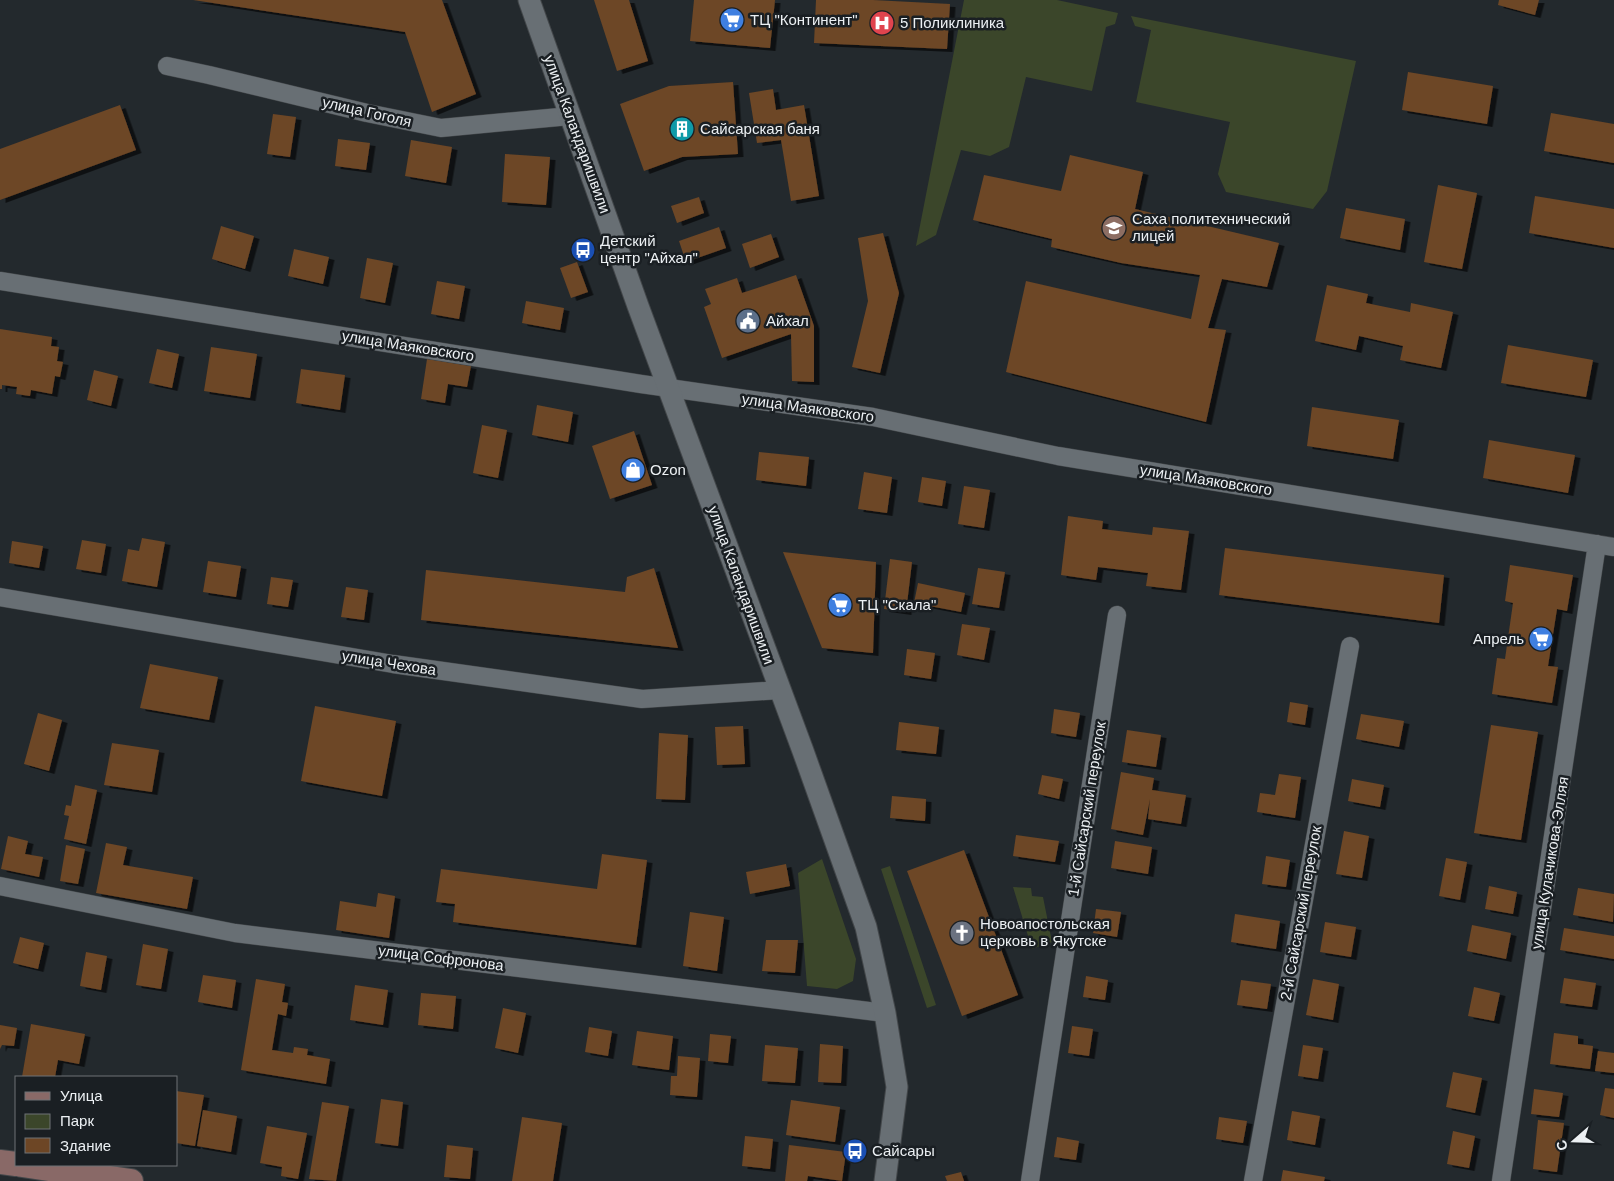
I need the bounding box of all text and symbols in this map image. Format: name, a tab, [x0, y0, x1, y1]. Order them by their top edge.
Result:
supermarket icon: ТЦ "Континент"	[719, 7, 745, 33]
hospital icon: 5 Поликлиника	[869, 10, 895, 36]
place label: ТЦ "Континент"	[750, 11, 857, 28]
place label: 5 Поликлиника	[900, 14, 1005, 31]
street label: улица Каландаришвили	[541, 52, 614, 215]
street label: улица Гоголя	[321, 93, 413, 130]
building icon: Сайсарская баня	[669, 116, 695, 142]
place label: Сайсарская баня	[700, 120, 820, 137]
place label: Саха политехнический лицей	[1132, 210, 1290, 244]
school or university icon: Саха политехнический лицей	[1101, 215, 1127, 241]
place label: Детский центр "Айхал"	[600, 232, 698, 266]
bus stop icon: Детский центр "Айхал"	[570, 237, 596, 263]
public building icon: Айхал	[735, 308, 761, 334]
place label: Айхал	[766, 312, 809, 329]
street label: улица Маяковского	[341, 327, 475, 364]
street label: улица Маяковского	[741, 390, 875, 425]
shop icon: Ozon	[620, 457, 646, 483]
place label: Ozon	[650, 461, 686, 478]
street label: улица Маяковского	[1139, 461, 1273, 498]
street label: улица Каландаришвили	[705, 503, 778, 666]
supermarket icon: ТЦ "Скала"	[827, 592, 853, 618]
place label: ТЦ "Скала"	[858, 596, 936, 613]
supermarket icon: Апрель	[1528, 626, 1554, 652]
place label: Апрель	[1473, 630, 1524, 647]
street label: улица Чехова	[341, 647, 438, 678]
street label: 1-й Сайсарский переулок	[1064, 720, 1109, 898]
street label: улица Кулачикова-Элляя	[1527, 775, 1572, 950]
street label: 2-й Сайсарский переулок	[1277, 824, 1324, 1001]
place label: Новоапостольская церковь в Якутске	[980, 915, 1110, 949]
church icon: Новоапостольская церковь в Якутске	[949, 920, 975, 946]
street label: улица Софронова	[377, 941, 505, 974]
legend	[15, 1076, 178, 1166]
text: Улица	[60, 1087, 103, 1104]
text: Парк	[60, 1112, 94, 1129]
north arrow	[1549, 1116, 1599, 1166]
text: Здание	[60, 1137, 111, 1154]
bus stop icon: Сайсары	[842, 1138, 868, 1164]
text: С	[1553, 1138, 1571, 1153]
place label: Сайсары	[872, 1142, 935, 1159]

